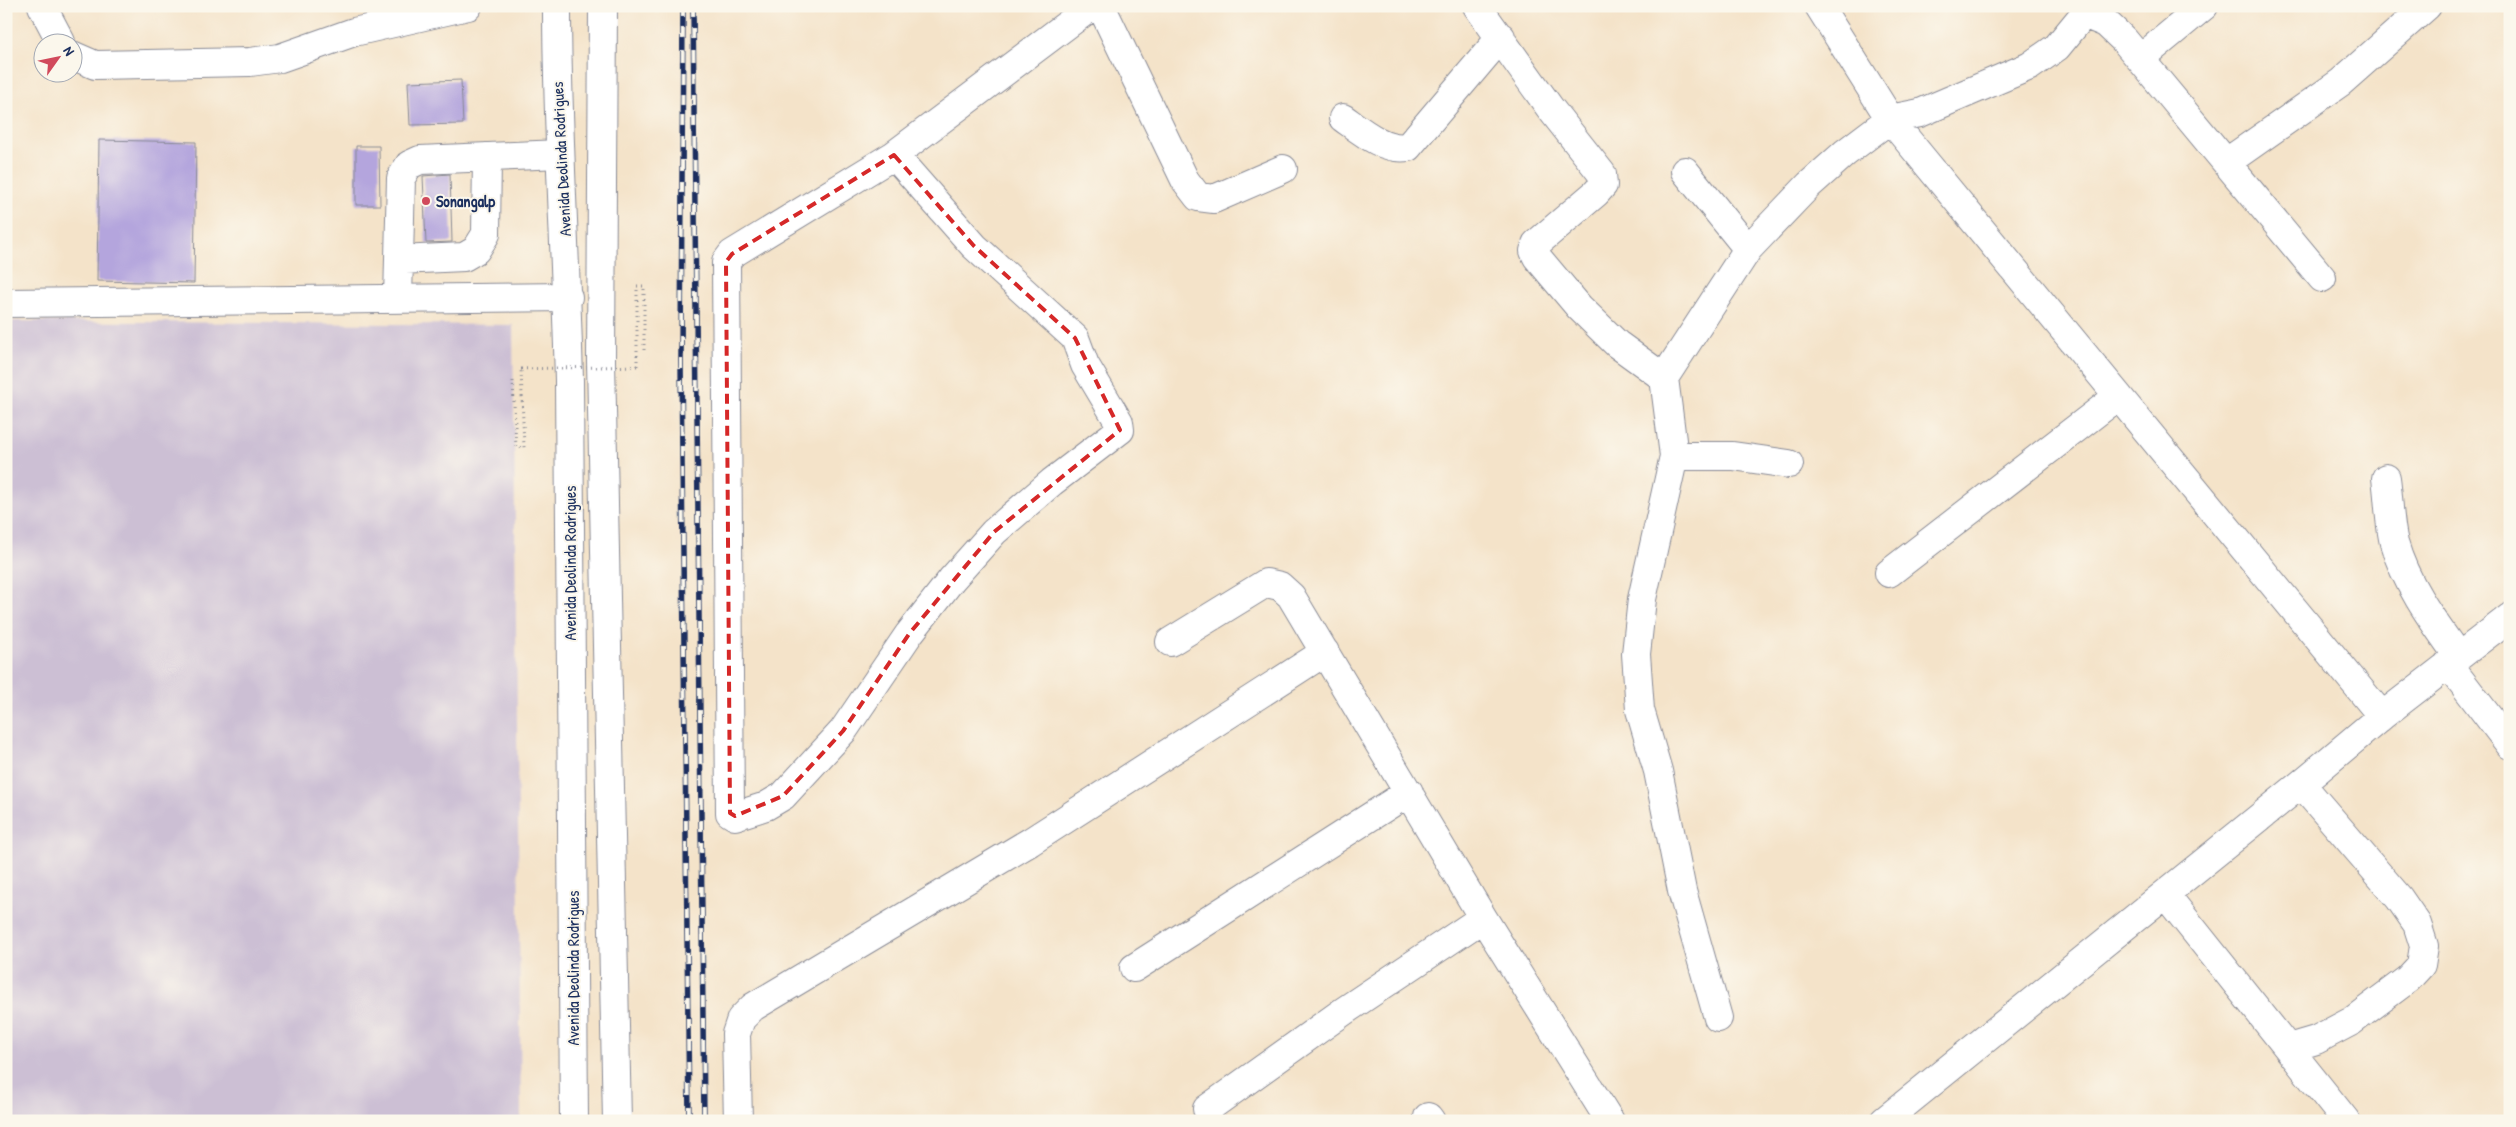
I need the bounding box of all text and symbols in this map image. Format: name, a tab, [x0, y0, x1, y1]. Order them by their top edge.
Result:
north arrow	[32, 32, 82, 82]
text: N	[59, 42, 80, 59]
street label: Avenida Deolinda Rodrigues	[546, 81, 576, 237]
place label: Sonangalp	[436, 190, 495, 213]
marker: Sonangalp	[420, 195, 432, 207]
street label: Avenida Deolinda Rodrigues	[559, 485, 581, 641]
street label: Avenida Deolinda Rodrigues	[562, 890, 584, 1046]

